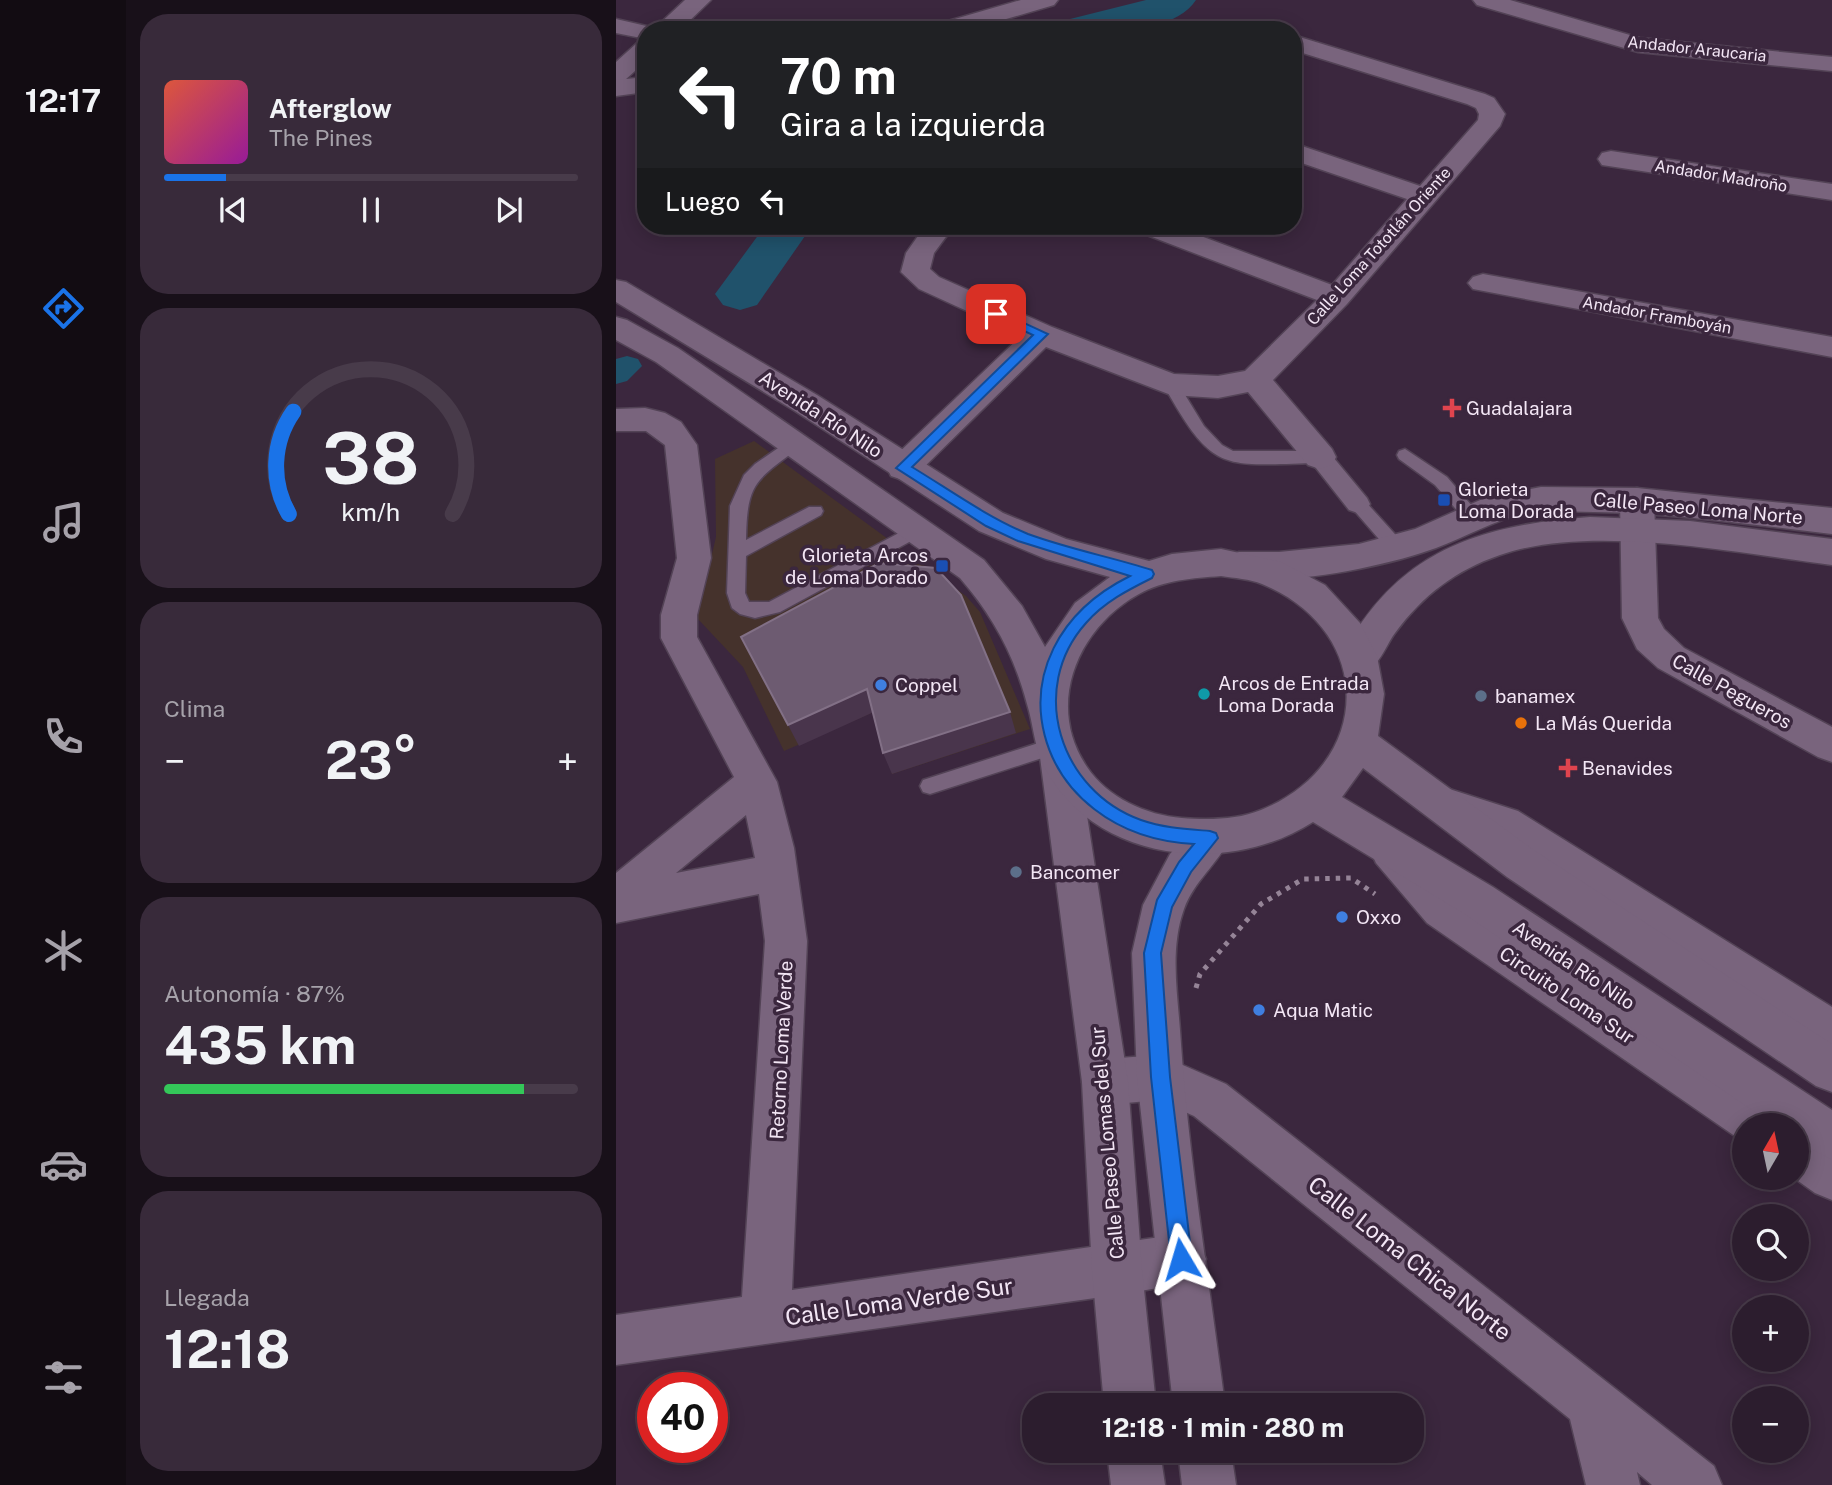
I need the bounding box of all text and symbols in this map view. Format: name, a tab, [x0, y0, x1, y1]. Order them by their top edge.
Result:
street label: Andador Araucaria	[1627, 32, 1767, 66]
text: 70 m	[780, 47, 897, 105]
icon: left	[665, 49, 756, 140]
text: 12:17	[25, 82, 101, 119]
text: Afterglow	[269, 93, 392, 124]
text: Gira a la izquierda	[780, 106, 1046, 143]
text: The Pines	[269, 124, 373, 151]
street label: Andador Madroño	[1653, 156, 1789, 196]
street label: Calle Loma Tototlán Oriente	[1303, 163, 1455, 329]
icon: left	[754, 182, 792, 220]
text: Luego	[665, 186, 740, 217]
icon: previous	[214, 191, 252, 229]
icon: pause	[352, 191, 390, 229]
icon: next	[490, 191, 528, 229]
icon: directions	[39, 284, 88, 333]
pin	[966, 284, 1026, 344]
street label: Andador Framboyán	[1581, 293, 1733, 337]
icon: arrive	[977, 295, 1015, 333]
street label: Avenida Río Nilo	[755, 366, 887, 462]
place label: Guadalajara	[1466, 397, 1573, 419]
marker: Guadalajara	[1444, 400, 1460, 416]
text: 38	[322, 416, 420, 501]
place label: Glorieta Loma Dorada	[1458, 478, 1574, 522]
street label: Calle Paseo Loma Norte	[1592, 488, 1804, 528]
marker: Glorieta Loma Dorada	[1436, 492, 1452, 508]
text: km/h	[342, 497, 400, 527]
icon: music	[39, 498, 88, 547]
place label: Glorieta Arcos de Loma Dorado	[785, 544, 928, 588]
marker: Glorieta Arcos de Loma Dorado	[934, 558, 950, 574]
street label: Calle Pegueros	[1668, 649, 1796, 733]
place label: Arcos de Entrada Loma Dorada	[1218, 672, 1369, 716]
place label: Coppel	[895, 674, 958, 696]
marker: Coppel	[873, 677, 889, 693]
place label: banamex	[1495, 685, 1576, 707]
marker: Arcos de Entrada Loma Dorada	[1196, 686, 1212, 702]
marker: banamex	[1473, 688, 1489, 704]
text: Clima	[164, 695, 225, 722]
icon: phone	[39, 712, 88, 761]
place label: La Más Querida	[1535, 712, 1672, 734]
marker: La Más Querida	[1513, 715, 1529, 731]
text: 23°	[325, 730, 417, 791]
text: −	[164, 739, 185, 784]
text: +	[557, 739, 578, 784]
place label: Benavides	[1582, 757, 1673, 779]
marker: Benavides	[1560, 760, 1576, 776]
place label: Bancomer	[1030, 861, 1120, 883]
marker: Bancomer	[1008, 864, 1024, 880]
place label: Oxxo	[1356, 906, 1401, 928]
marker: Oxxo	[1334, 909, 1350, 925]
street label: Avenida Río Nilo	[1509, 916, 1639, 1014]
icon: climate	[39, 926, 88, 975]
street label: Circuito Loma Sur	[1495, 942, 1639, 1048]
street label: Retorno Loma Verde	[765, 960, 797, 1140]
text: Autonomía · 87%	[164, 980, 345, 1007]
place label: Aqua Matic	[1273, 999, 1373, 1021]
marker: Aqua Matic	[1251, 1002, 1267, 1018]
text: 435 km	[164, 1015, 356, 1076]
street label: Calle Paseo Lomas del Sur	[1086, 1026, 1128, 1260]
north arrow	[1732, 1113, 1810, 1190]
map controls	[1732, 1113, 1809, 1463]
icon: car	[39, 1140, 88, 1189]
street label: Calle Loma Chica Norte	[1303, 1170, 1517, 1346]
button: search	[1732, 1204, 1809, 1281]
position arrow	[1144, 1222, 1218, 1296]
street label: Calle Loma Verde Sur	[783, 1272, 1015, 1330]
text: Llegada	[164, 1284, 250, 1311]
button: +	[1732, 1295, 1809, 1372]
text: 12:18	[164, 1319, 290, 1380]
icon: filters	[39, 1353, 88, 1402]
speed limit sign: 40	[637, 1372, 728, 1463]
button: −	[1732, 1386, 1809, 1463]
text: 12:18 · 1 min · 280 m	[1102, 1412, 1344, 1443]

